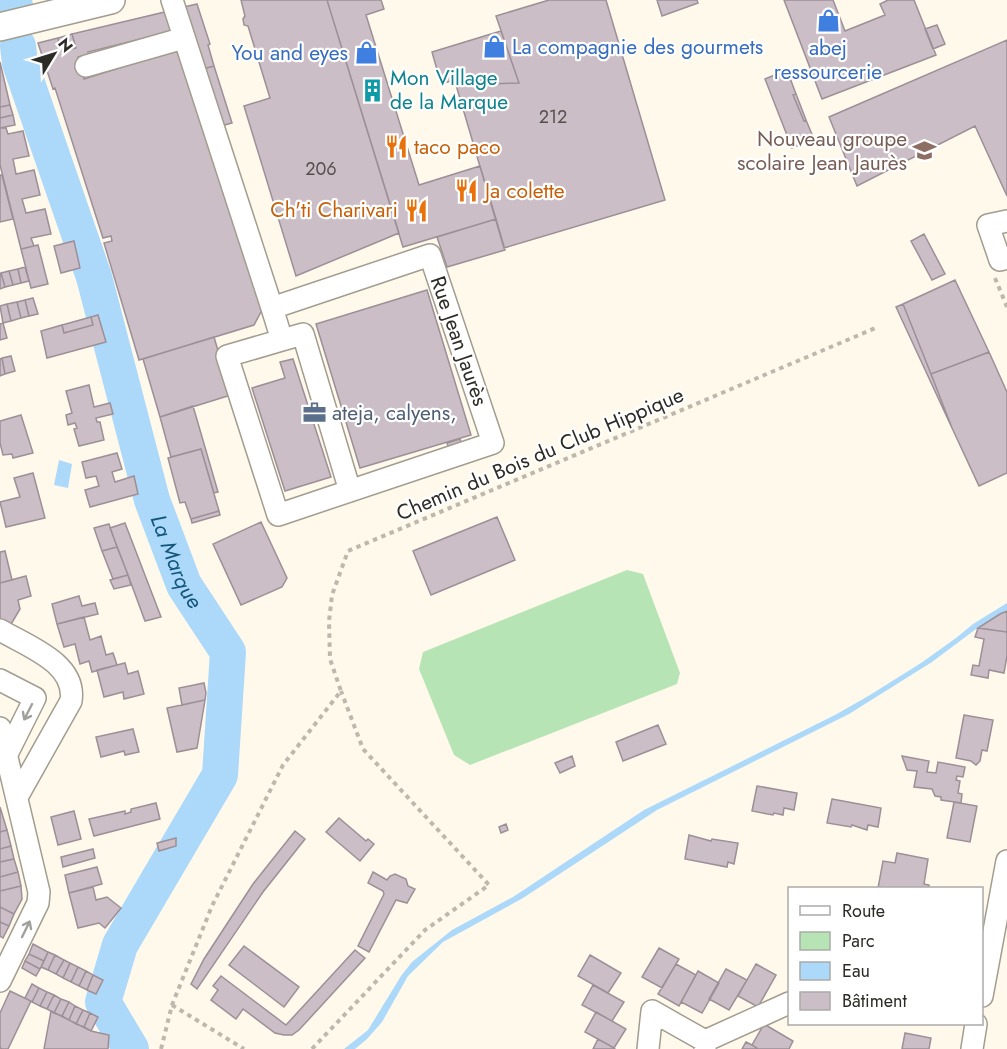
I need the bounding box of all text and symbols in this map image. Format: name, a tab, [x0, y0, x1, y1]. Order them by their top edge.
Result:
shop icon: abej ressourcerie	[815, 7, 841, 33]
north arrow	[24, 24, 84, 84]
place label: La compagnie des gourmets	[512, 32, 763, 62]
text: N	[52, 33, 78, 57]
place label: abej ressourcerie	[774, 33, 882, 87]
shop icon: La compagnie des gourmets	[481, 34, 507, 60]
place label: You and eyes	[231, 38, 348, 68]
shop icon: You and eyes	[353, 40, 379, 66]
place label: Mon Village de la Marque	[390, 63, 508, 117]
building icon: Mon Village de la Marque	[359, 77, 385, 103]
house number: 212	[539, 104, 567, 130]
place label: Nouveau groupe scolaire Jean Jaurès	[737, 124, 907, 178]
place label: taco paco	[414, 132, 501, 162]
restaurant icon: taco paco	[383, 134, 409, 160]
school or university icon: Nouveau groupe scolaire Jean Jaurès	[912, 138, 938, 164]
house number: 206	[305, 156, 337, 182]
place label: Ja colette	[482, 176, 565, 206]
restaurant icon: Ja colette	[454, 178, 480, 204]
place label: Ch'ti Charivari	[270, 195, 398, 225]
restaurant icon: Ch'ti Charivari	[403, 197, 429, 223]
street label: Rue Jean Jaurès	[423, 272, 495, 410]
street label: Chemin du Bois du Club Hippique	[392, 380, 689, 528]
place label: ateja, calyens,	[332, 398, 457, 428]
office icon: ateja, calyens,	[301, 400, 327, 426]
water label: La Marque	[143, 510, 211, 615]
one-way arrow	[22, 702, 34, 720]
legend	[788, 887, 983, 1025]
text: Route	[842, 898, 885, 924]
one-way arrow	[20, 920, 32, 938]
text: Parc	[842, 928, 875, 954]
text: Eau	[842, 958, 870, 984]
text: Bâtiment	[842, 988, 908, 1014]

